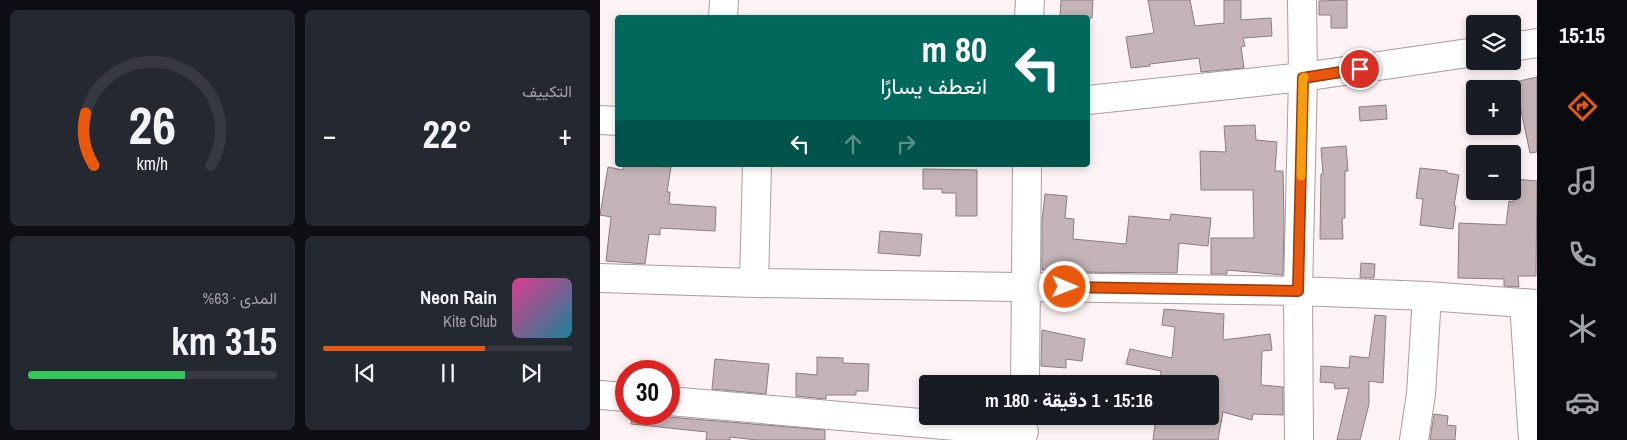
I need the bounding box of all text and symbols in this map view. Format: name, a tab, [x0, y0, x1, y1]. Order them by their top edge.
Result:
map controls	[1466, 15, 1521, 200]
button: layers	[1466, 15, 1521, 70]
text: 15:15	[1559, 20, 1605, 50]
text: 80 m	[922, 26, 987, 73]
icon: left	[1005, 35, 1070, 100]
pin	[1339, 48, 1381, 90]
icon: arrive	[1346, 55, 1374, 83]
text: انعطف يسارًا	[880, 71, 987, 101]
text: التكييف	[522, 80, 572, 102]
button: +	[1466, 80, 1521, 135]
icon: directions	[1565, 89, 1600, 124]
text: 26	[129, 90, 176, 160]
text: 22°	[423, 109, 472, 160]
text: −	[323, 116, 336, 154]
text: +	[559, 116, 572, 154]
icon: left	[786, 130, 814, 158]
icon: ahead	[839, 130, 867, 158]
icon: right	[892, 130, 920, 158]
button: −	[1466, 145, 1521, 200]
text: km/h	[137, 152, 168, 176]
icon: music	[1565, 163, 1600, 198]
icon: phone	[1565, 237, 1600, 272]
position arrow	[1038, 260, 1090, 312]
text: Neon Rain	[420, 284, 497, 310]
text: المدى · 63%	[203, 287, 277, 309]
text: Kite Club	[443, 310, 497, 332]
icon: climate	[1565, 311, 1600, 346]
text: 315 km	[171, 316, 277, 367]
icon: previous	[351, 359, 379, 387]
icon: pause	[434, 359, 462, 387]
icon: next	[517, 359, 545, 387]
speed limit sign: 30	[615, 360, 680, 425]
icon: car	[1565, 385, 1600, 420]
text: 15:16 · 1 دقيقة · 180 m	[985, 387, 1153, 413]

